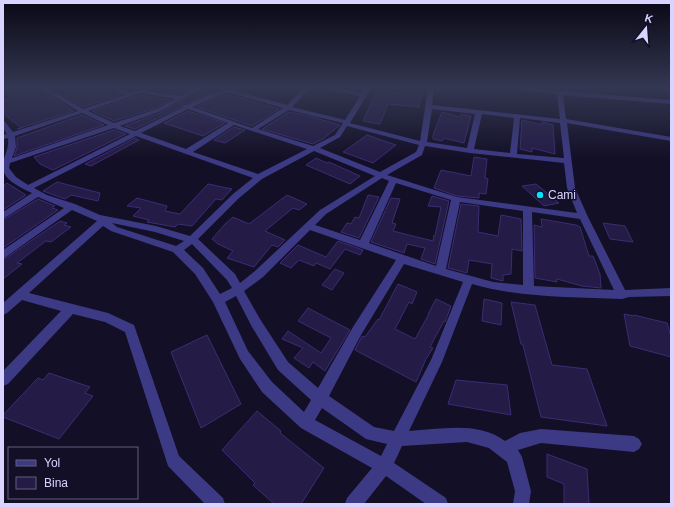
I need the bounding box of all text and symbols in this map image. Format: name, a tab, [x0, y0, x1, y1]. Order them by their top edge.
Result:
north arrow	[626, 8, 666, 48]
text: K	[643, 12, 655, 25]
place label: Cami	[548, 188, 576, 202]
marker: Cami	[535, 190, 545, 200]
legend	[8, 447, 138, 499]
text: Yol	[44, 456, 60, 470]
text: Bina	[44, 476, 68, 490]

